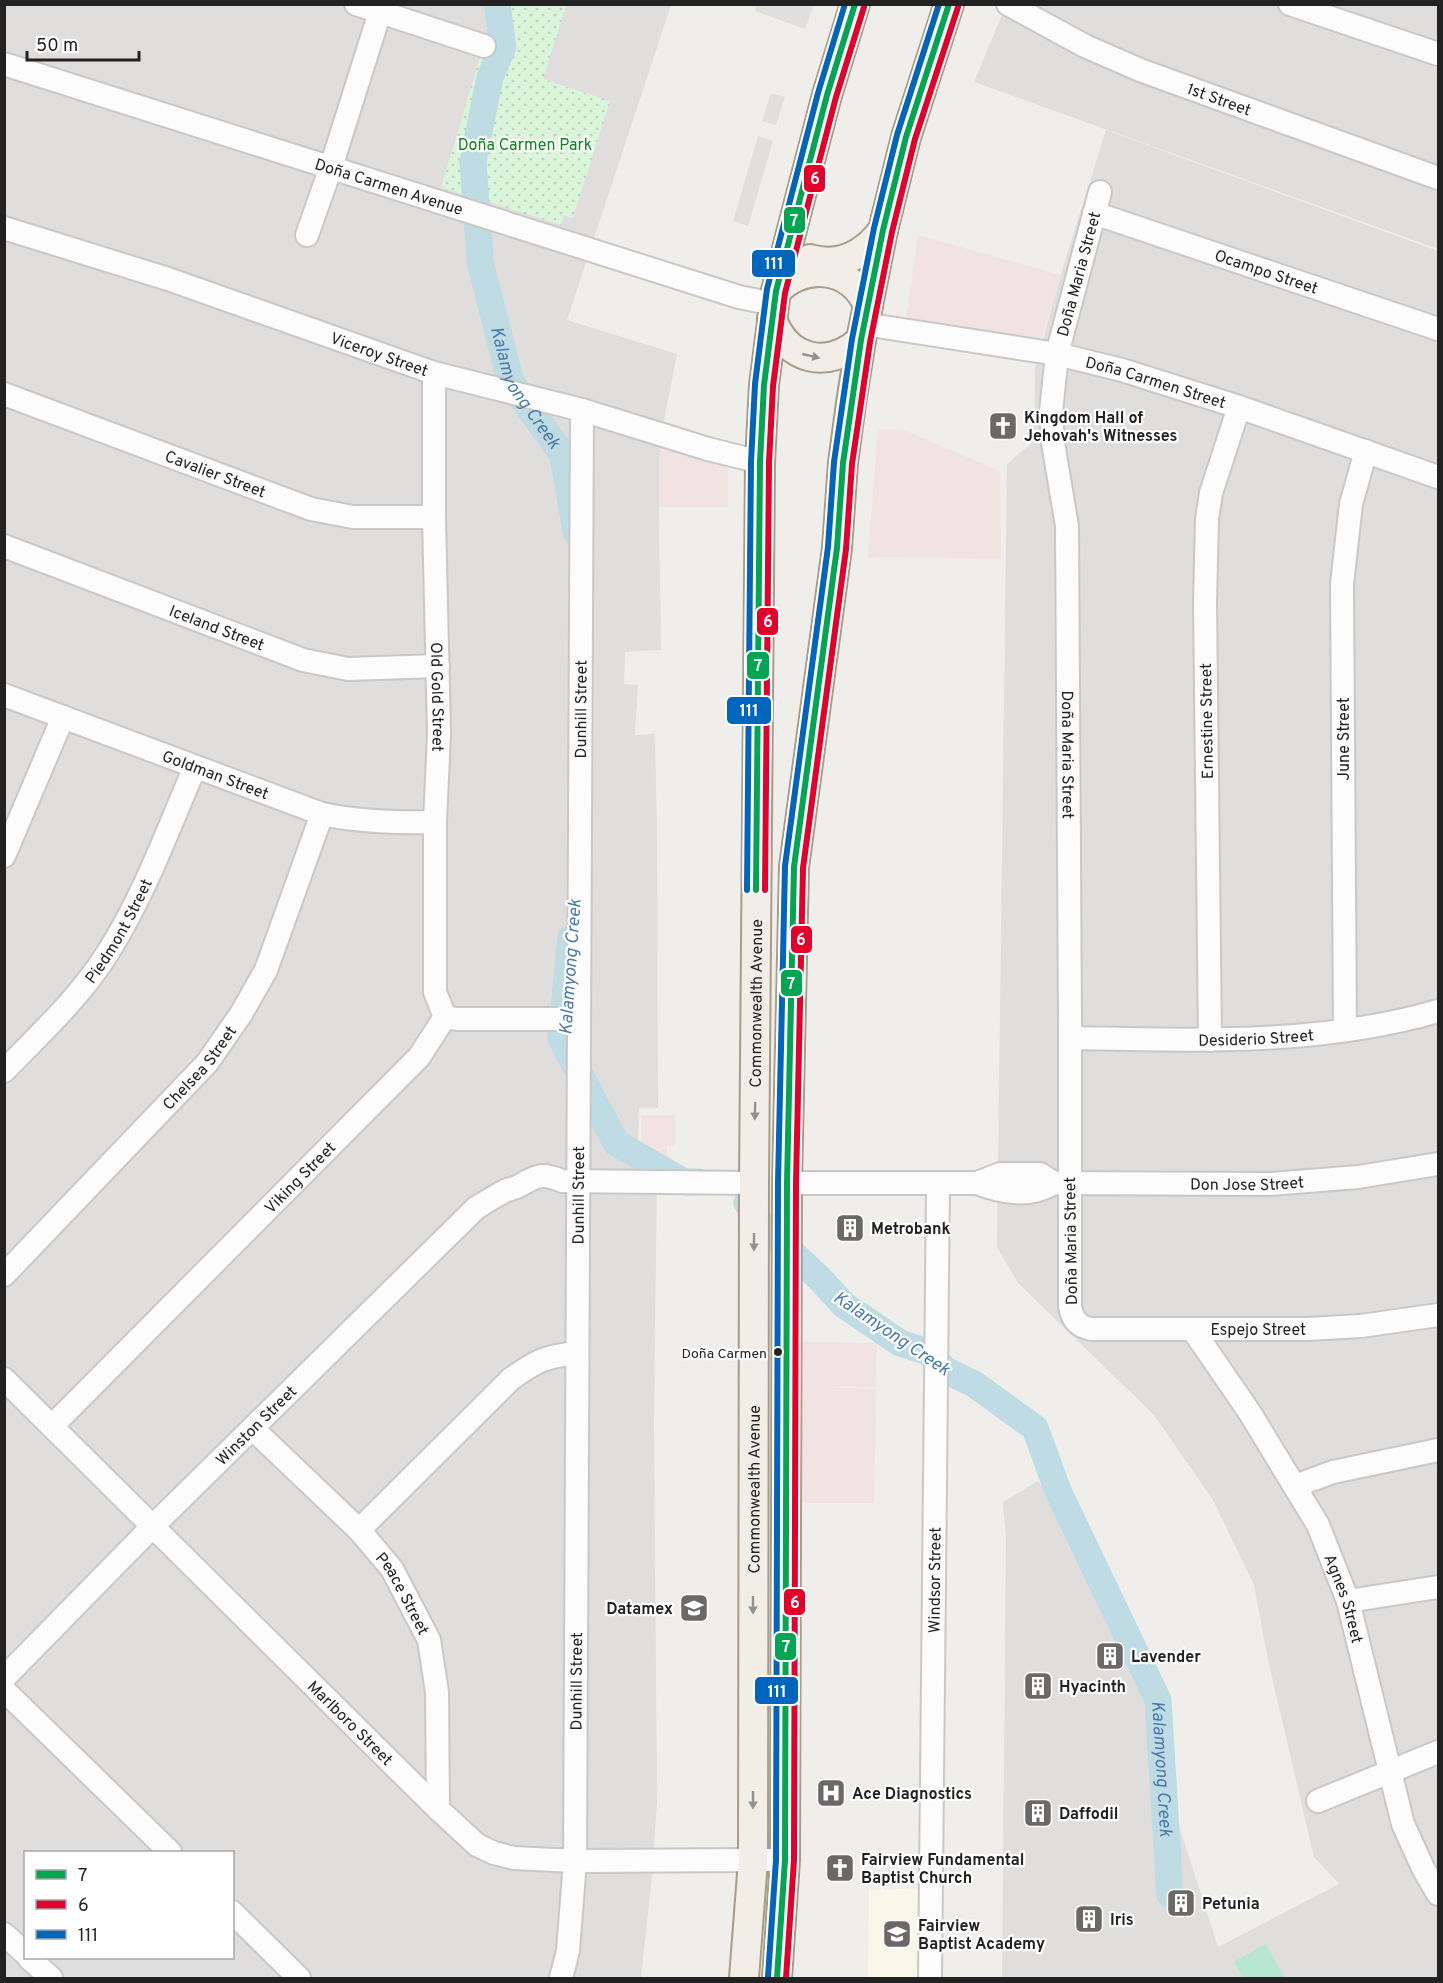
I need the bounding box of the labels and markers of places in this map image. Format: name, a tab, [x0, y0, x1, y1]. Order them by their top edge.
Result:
place label: Kingdom Hall of Jehovah's Witnesses	[1024, 409, 1177, 447]
church icon: Kingdom Hall of Jehovah's Witnesses	[987, 410, 1019, 442]
building icon: Metrobank	[834, 1212, 866, 1244]
place label: Metrobank	[871, 1220, 951, 1240]
place label: Doña Carmen	[682, 1346, 767, 1363]
marker: Doña Carmen	[772, 1346, 784, 1358]
school or university icon: Datamex	[678, 1592, 710, 1624]
place label: Datamex	[606, 1600, 673, 1620]
building icon: Lavender	[1094, 1640, 1126, 1672]
place label: Lavender	[1131, 1648, 1201, 1668]
building icon: Hyacinth	[1022, 1670, 1054, 1702]
place label: Hyacinth	[1059, 1678, 1126, 1698]
hospital icon: Ace Diagnostics	[815, 1777, 847, 1809]
place label: Ace Diagnostics	[852, 1785, 972, 1805]
building icon: Daffodil	[1022, 1797, 1054, 1829]
place label: Daffodil	[1059, 1805, 1118, 1825]
place label: Fairview Fundamental Baptist Church	[861, 1851, 1024, 1889]
church icon: Fairview Fundamental Baptist Church	[824, 1852, 856, 1884]
building icon: Petunia	[1165, 1887, 1197, 1919]
place label: Petunia	[1202, 1895, 1260, 1915]
building icon: Iris	[1073, 1903, 1105, 1935]
place label: Iris	[1110, 1911, 1134, 1931]
place label: Fairview Baptist Academy	[918, 1917, 1045, 1955]
school or university icon: Fairview Baptist Academy	[881, 1918, 913, 1950]

